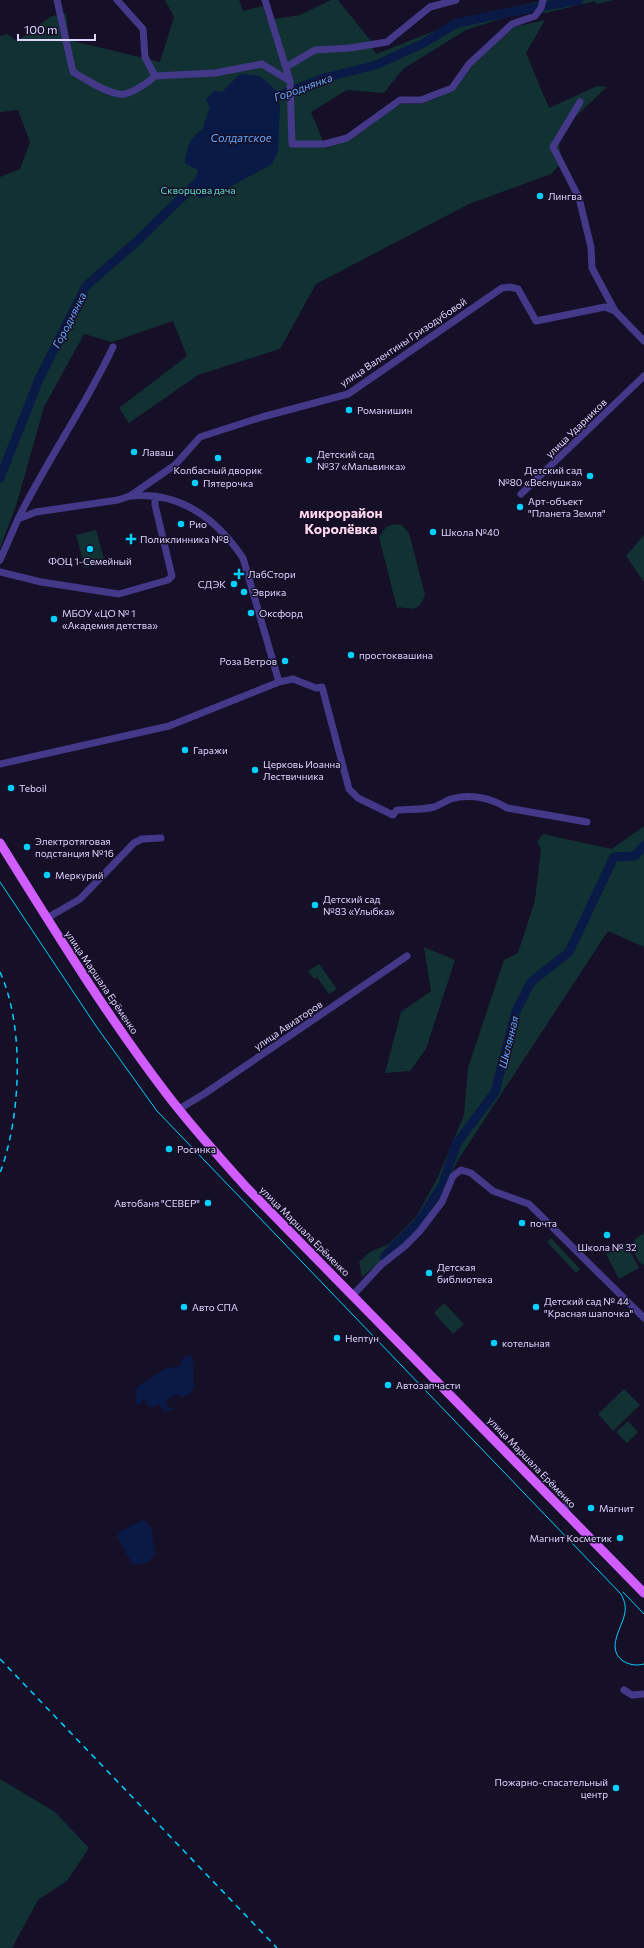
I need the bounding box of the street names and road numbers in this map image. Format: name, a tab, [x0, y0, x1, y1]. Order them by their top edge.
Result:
street label: улица Валентины Гризодубовой	[337, 295, 469, 389]
street label: улица Ударников	[543, 396, 609, 460]
street label: улица Маршала Ерёменко	[63, 928, 141, 1036]
street label: улица Авиаторов	[251, 998, 325, 1052]
street label: улица Маршала Ерёменко	[257, 1183, 353, 1279]
street label: улица Маршала Ерёменко	[485, 1414, 579, 1510]

